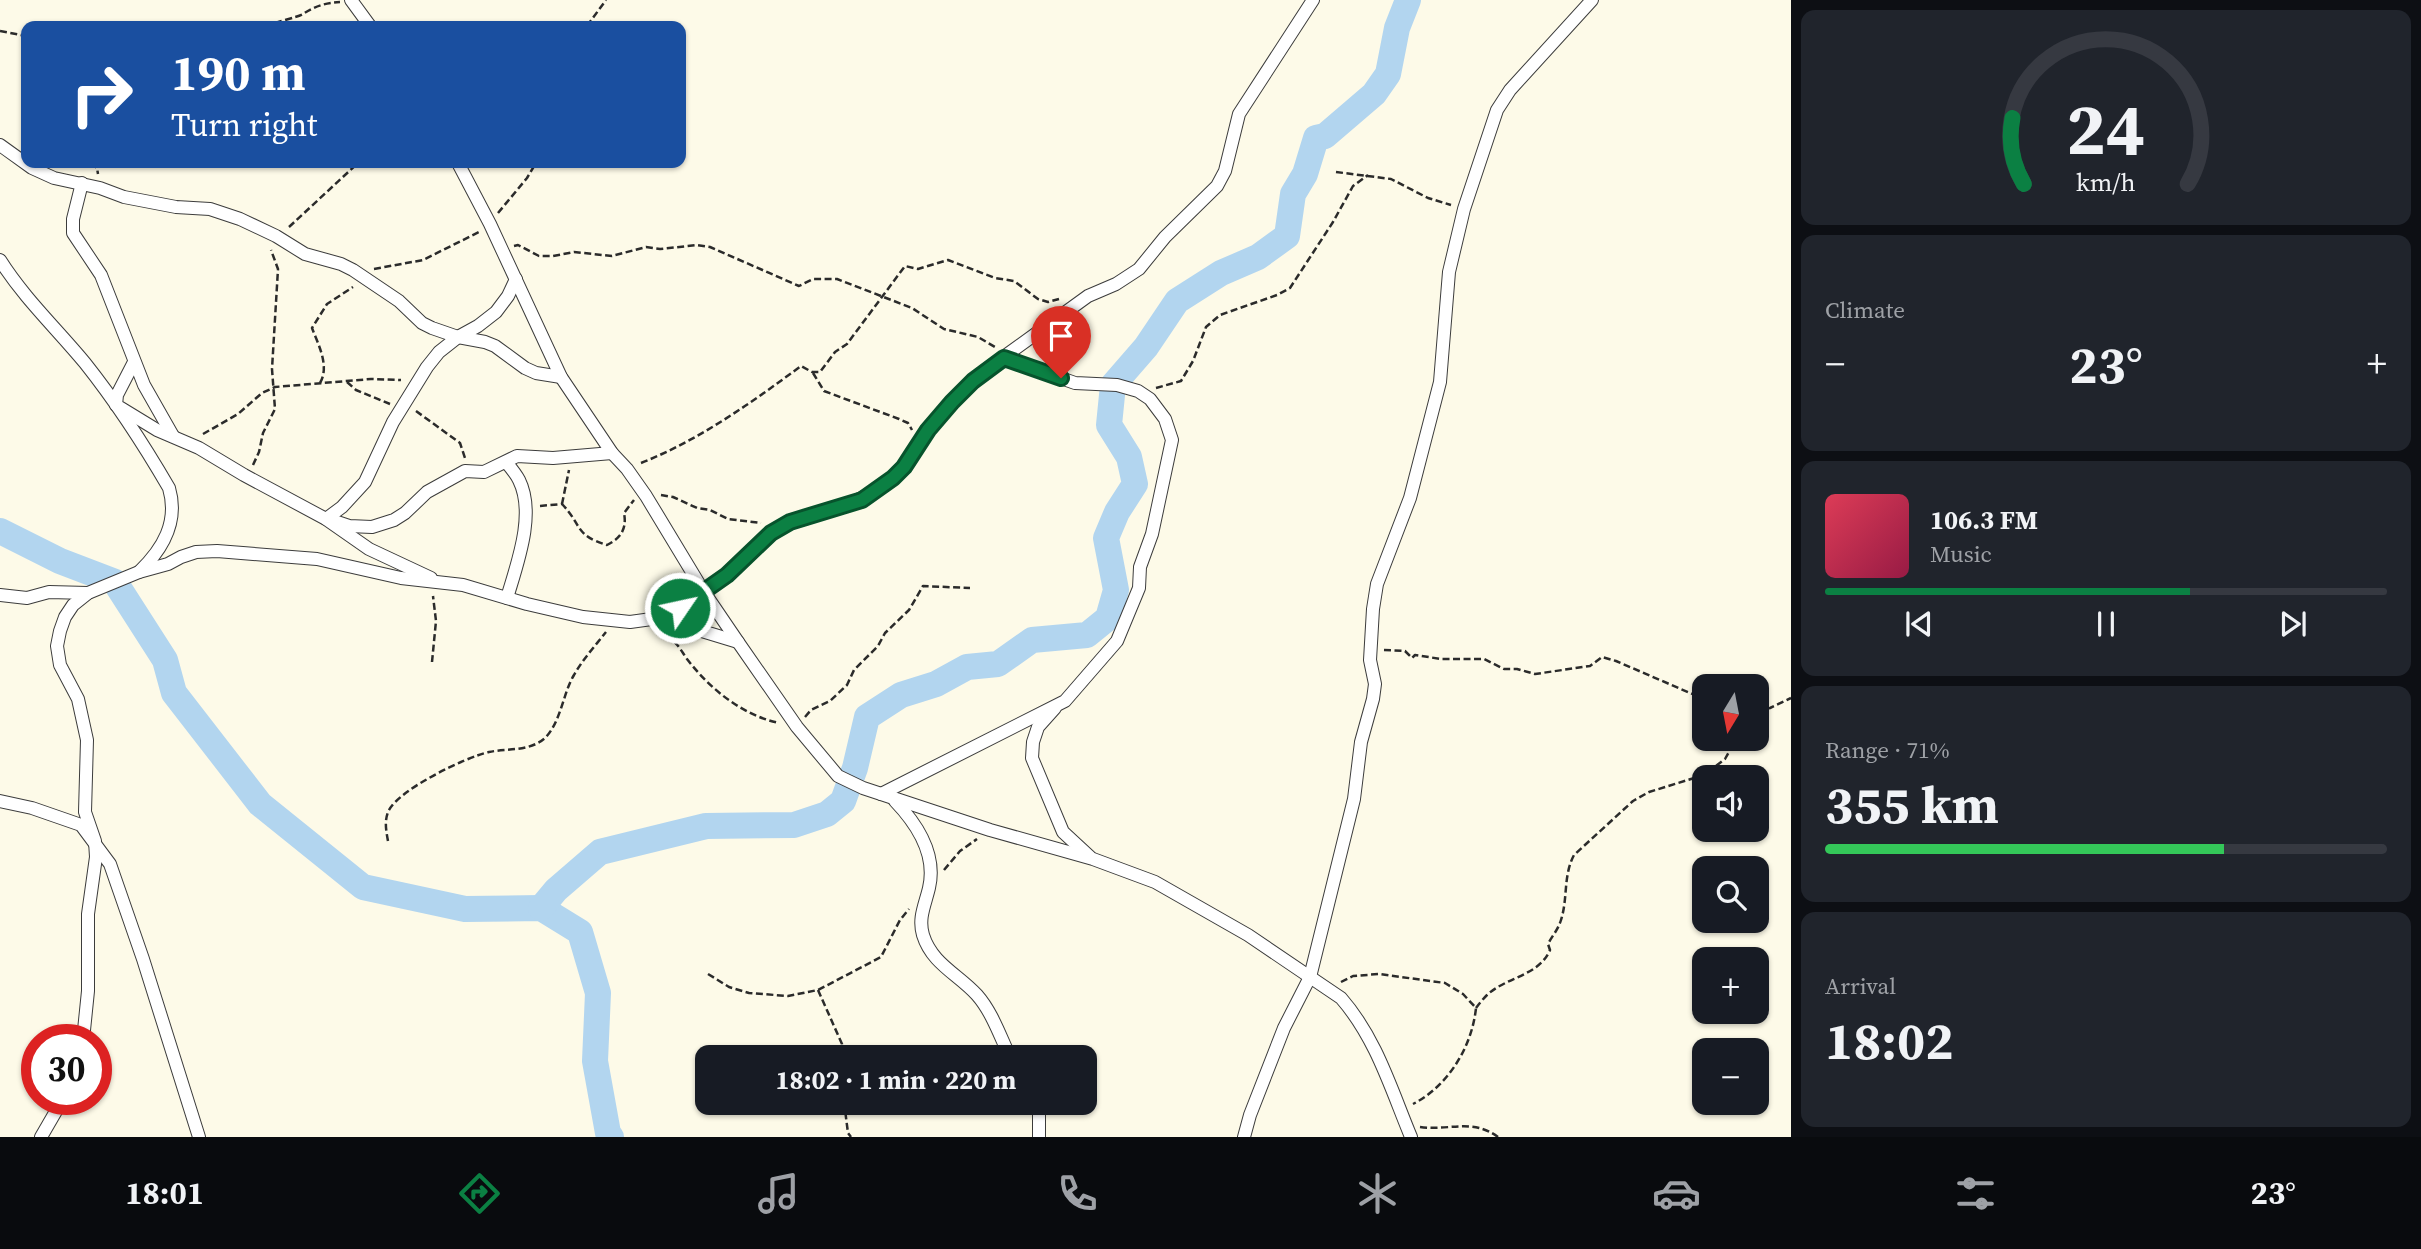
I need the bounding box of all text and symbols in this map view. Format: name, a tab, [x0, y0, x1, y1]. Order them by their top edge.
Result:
text: 190 m	[171, 39, 306, 106]
icon: right	[56, 49, 147, 140]
text: 24	[2067, 79, 2145, 178]
text: Turn right	[171, 103, 317, 147]
text: km/h	[2076, 165, 2136, 199]
text: Climate	[1825, 294, 1905, 326]
pin	[1031, 306, 1091, 378]
icon: arrive	[1042, 317, 1080, 355]
text: 23°	[2069, 329, 2143, 400]
text: −	[1825, 338, 1845, 390]
text: +	[2367, 338, 2387, 390]
text: 106.3 FM	[1930, 502, 2038, 538]
text: Music	[1930, 538, 1992, 570]
position arrow	[643, 571, 717, 645]
icon: previous	[1900, 605, 1938, 643]
icon: pause	[2087, 605, 2125, 643]
icon: next	[2274, 605, 2312, 643]
north arrow	[1692, 674, 1769, 751]
map controls	[1692, 674, 1769, 1115]
text: Range · 71%	[1825, 734, 1950, 766]
button: sound	[1692, 765, 1769, 842]
text: 355 km	[1825, 769, 1999, 840]
button: search	[1692, 856, 1769, 933]
button: +	[1692, 947, 1769, 1024]
text: Arrival	[1825, 970, 1896, 1002]
text: 18:02	[1825, 1005, 1953, 1076]
speed limit sign: 30	[21, 1024, 112, 1115]
button: −	[1692, 1038, 1769, 1115]
text: 18:02 · 1 min · 220 m	[776, 1062, 1016, 1098]
icon: directions	[455, 1169, 504, 1218]
icon: music	[754, 1169, 803, 1218]
icon: phone	[1053, 1169, 1102, 1218]
icon: climate	[1353, 1169, 1402, 1218]
icon: car	[1652, 1169, 1701, 1218]
icon: filters	[1951, 1169, 2000, 1218]
text: 18:01	[125, 1171, 204, 1215]
text: 23°	[2251, 1171, 2296, 1215]

